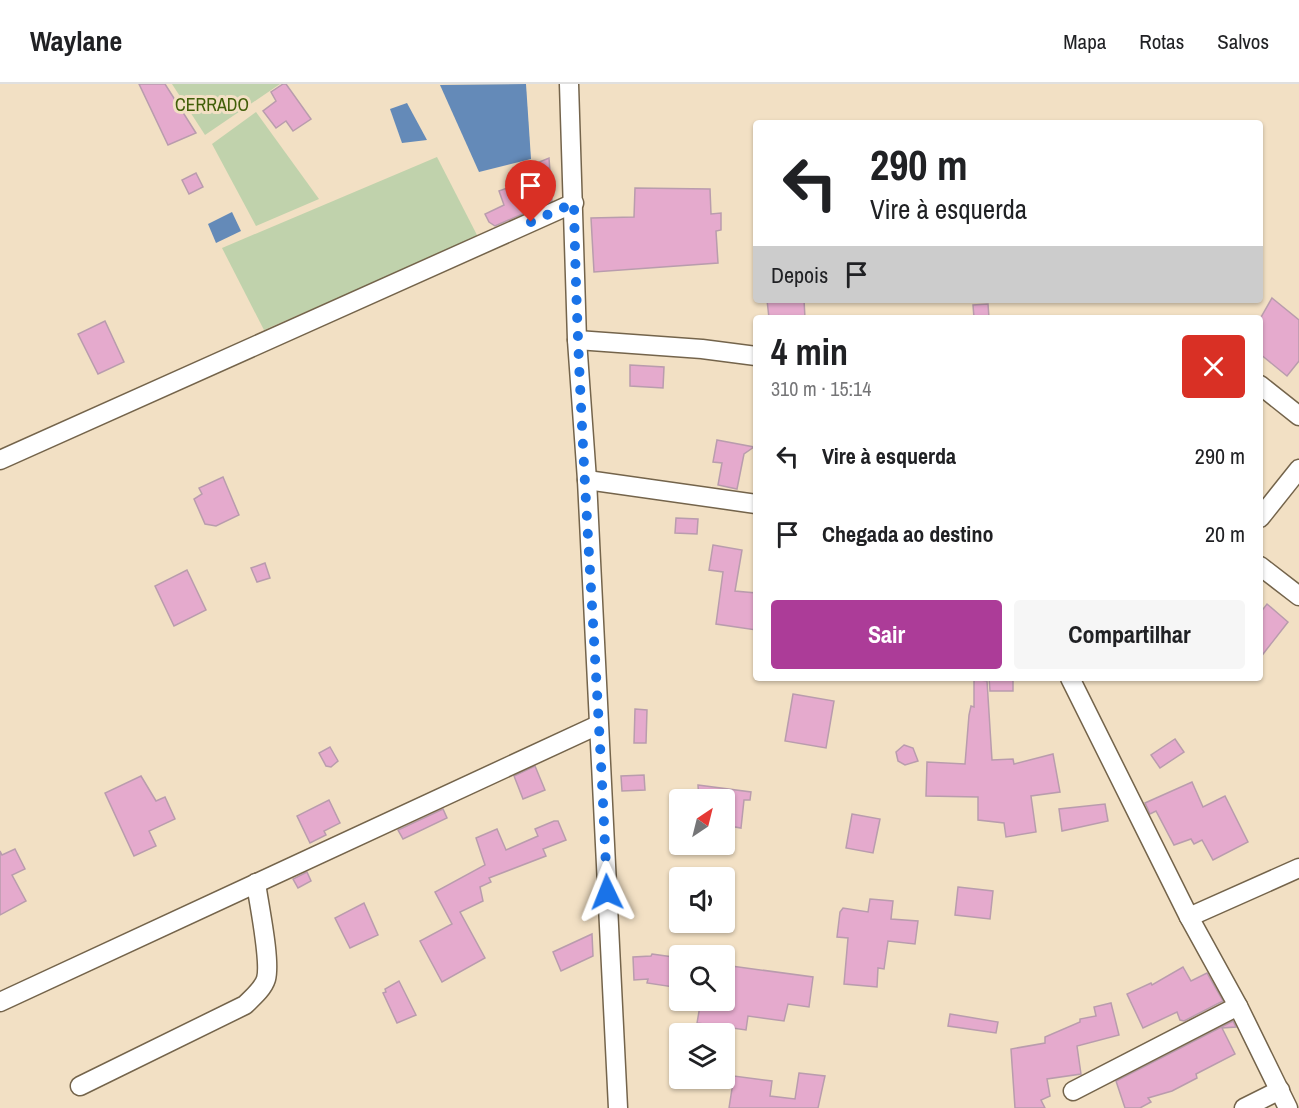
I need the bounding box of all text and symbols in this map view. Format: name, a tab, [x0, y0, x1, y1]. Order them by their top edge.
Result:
text: Waylane	[30, 22, 122, 60]
text: Mapa	[1063, 27, 1106, 56]
text: Rotas	[1139, 27, 1184, 56]
text: Salvos	[1217, 27, 1269, 56]
park label: CERRADO	[175, 92, 249, 117]
text: 290 m	[870, 137, 968, 193]
icon: left	[771, 144, 849, 222]
pin	[505, 160, 556, 222]
icon: arrive	[514, 169, 547, 202]
text: Vire à esquerda	[870, 191, 1027, 227]
icon: arrive	[840, 258, 873, 291]
text: Depois	[771, 260, 828, 290]
text: 4 min	[771, 328, 848, 376]
button: close	[1182, 335, 1245, 398]
text: 310 m · 15:14	[771, 375, 871, 402]
icon: left	[771, 440, 804, 473]
text: Vire à esquerda	[822, 441, 956, 471]
text: 290 m	[1195, 441, 1245, 471]
icon: arrive	[771, 518, 804, 551]
text: Chegada ao destino	[822, 519, 993, 549]
text: 20 m	[1205, 519, 1245, 549]
button: Sair	[771, 600, 1002, 669]
button: Compartilhar	[1014, 600, 1245, 669]
north arrow	[669, 789, 735, 855]
map controls	[669, 789, 735, 1089]
position arrow	[575, 860, 639, 924]
button: sound	[669, 867, 735, 933]
button: search	[669, 945, 735, 1011]
button: layers	[669, 1023, 735, 1089]

